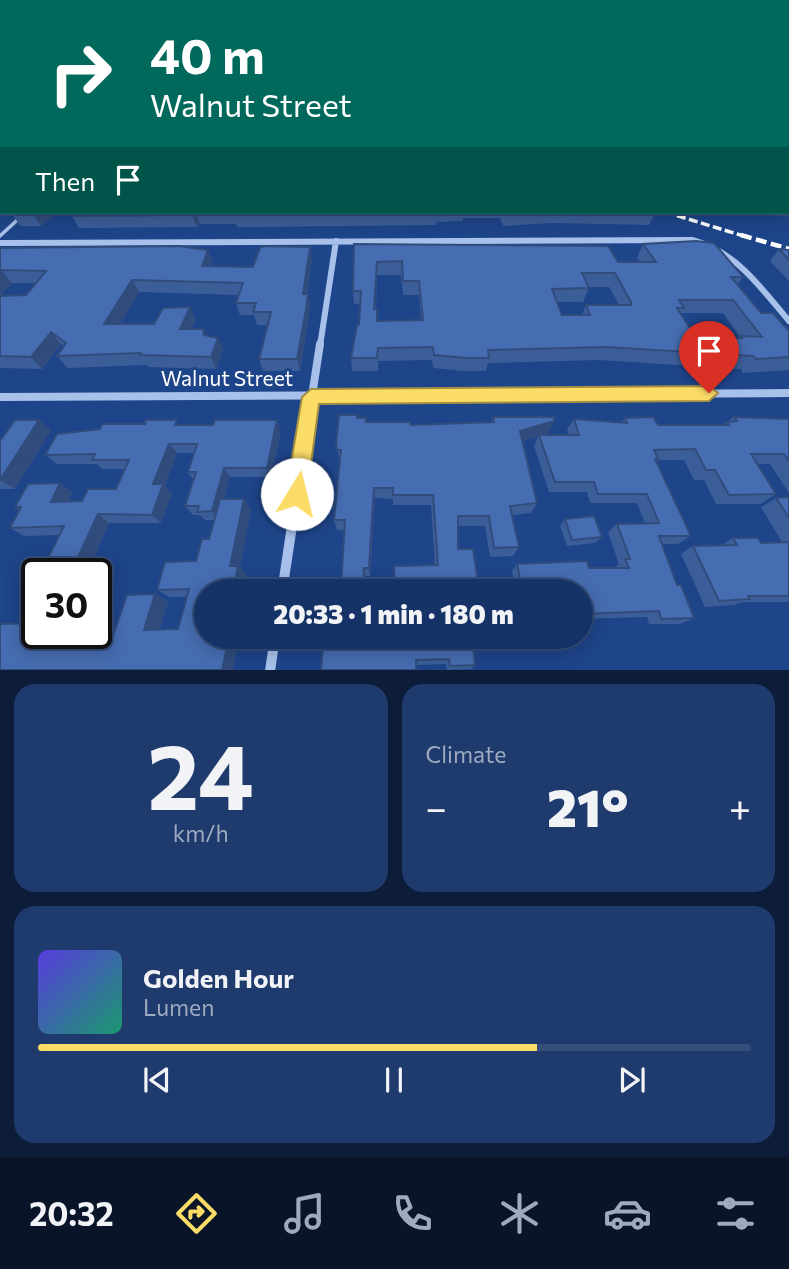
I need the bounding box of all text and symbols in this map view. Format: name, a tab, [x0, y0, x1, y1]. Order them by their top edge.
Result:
text: 40 m	[150, 24, 265, 84]
icon: right	[35, 28, 126, 119]
text: Walnut Street	[150, 84, 352, 124]
icon: arrive	[109, 161, 147, 199]
text: Then	[35, 165, 95, 196]
pin	[679, 321, 739, 393]
icon: arrive	[690, 332, 728, 370]
street label: Walnut Street	[161, 365, 293, 390]
position arrow	[260, 457, 334, 531]
speed limit sign: 30	[21, 558, 112, 649]
text: 20:33 · 1 min · 180 m	[273, 598, 514, 629]
text: 24	[148, 717, 254, 829]
text: Climate	[426, 740, 507, 768]
text: 21°	[547, 774, 629, 838]
text: −	[426, 783, 447, 830]
text: +	[729, 783, 751, 830]
text: km/h	[173, 819, 229, 847]
text: Golden Hour	[143, 962, 294, 993]
text: Lumen	[143, 993, 214, 1021]
icon: previous	[138, 1061, 176, 1099]
icon: pause	[375, 1061, 413, 1099]
icon: next	[613, 1061, 651, 1099]
icon: directions	[172, 1189, 221, 1238]
icon: music	[280, 1189, 329, 1238]
icon: phone	[388, 1189, 437, 1238]
icon: climate	[495, 1189, 544, 1238]
icon: car	[603, 1189, 652, 1238]
icon: filters	[711, 1189, 760, 1238]
text: 20:32	[29, 1193, 114, 1233]

